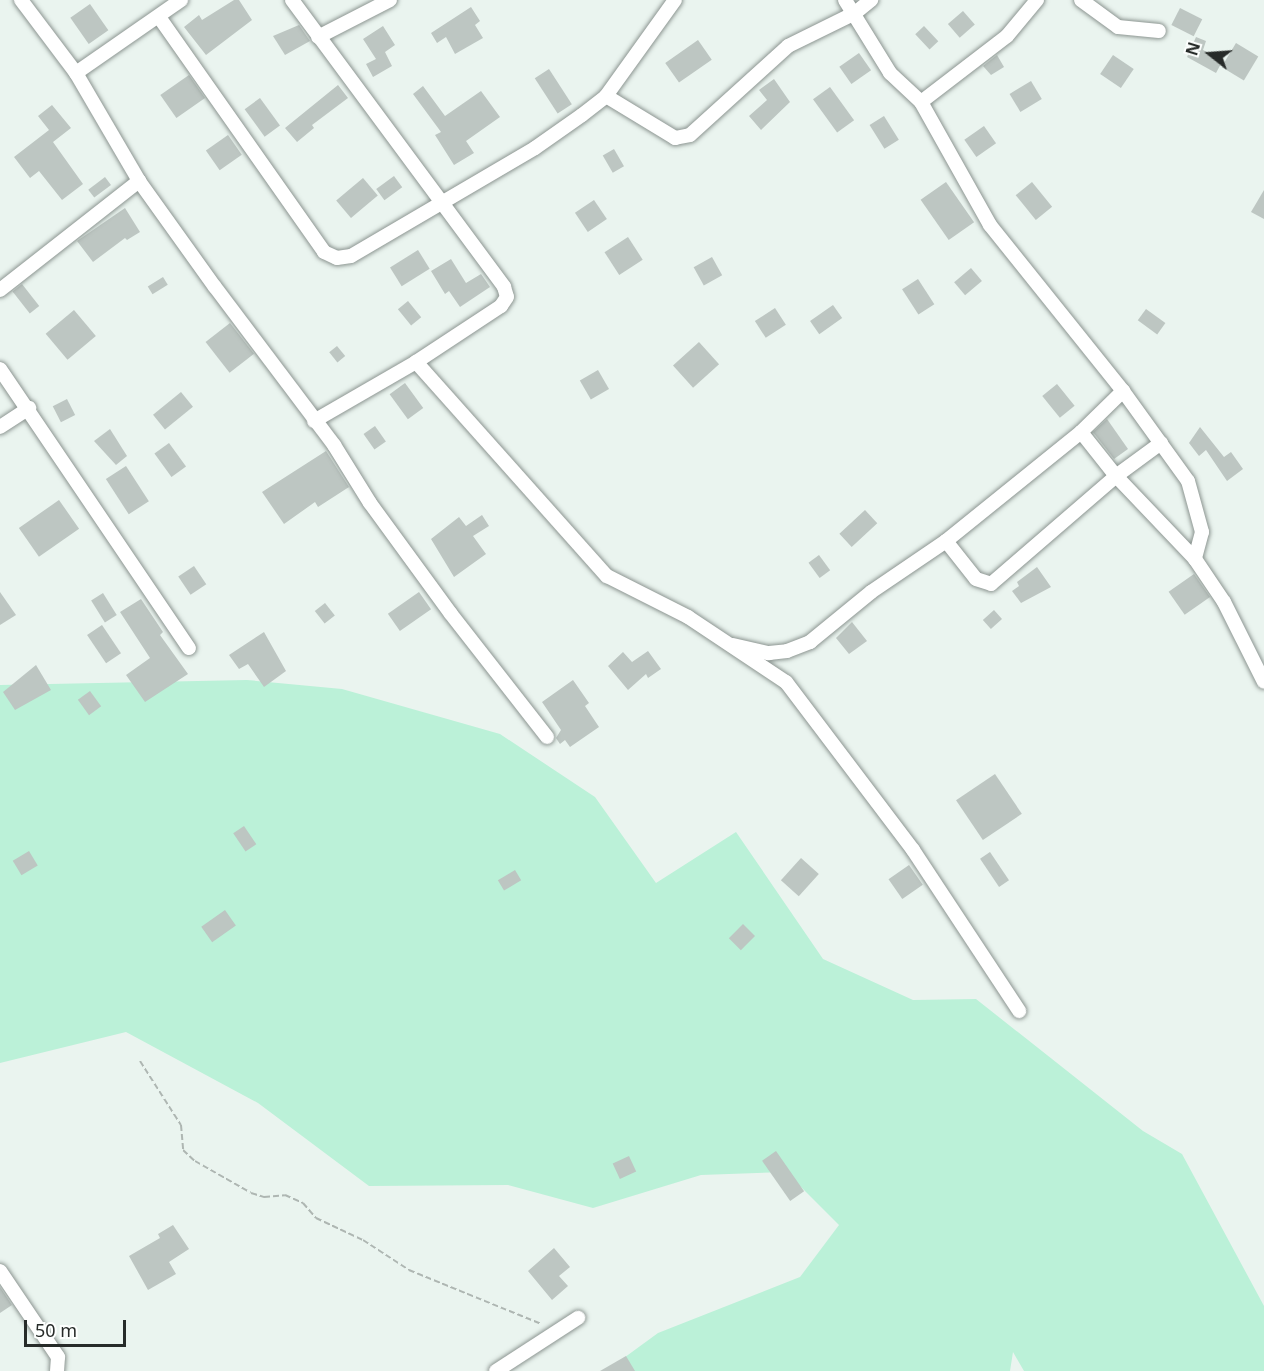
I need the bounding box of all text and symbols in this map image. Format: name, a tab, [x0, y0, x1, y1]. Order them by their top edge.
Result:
north arrow	[1180, 24, 1240, 84]
text: N	[1180, 39, 1205, 58]
scale bar	[27, 1308, 129, 1346]
text: 50 m	[35, 1318, 77, 1342]

